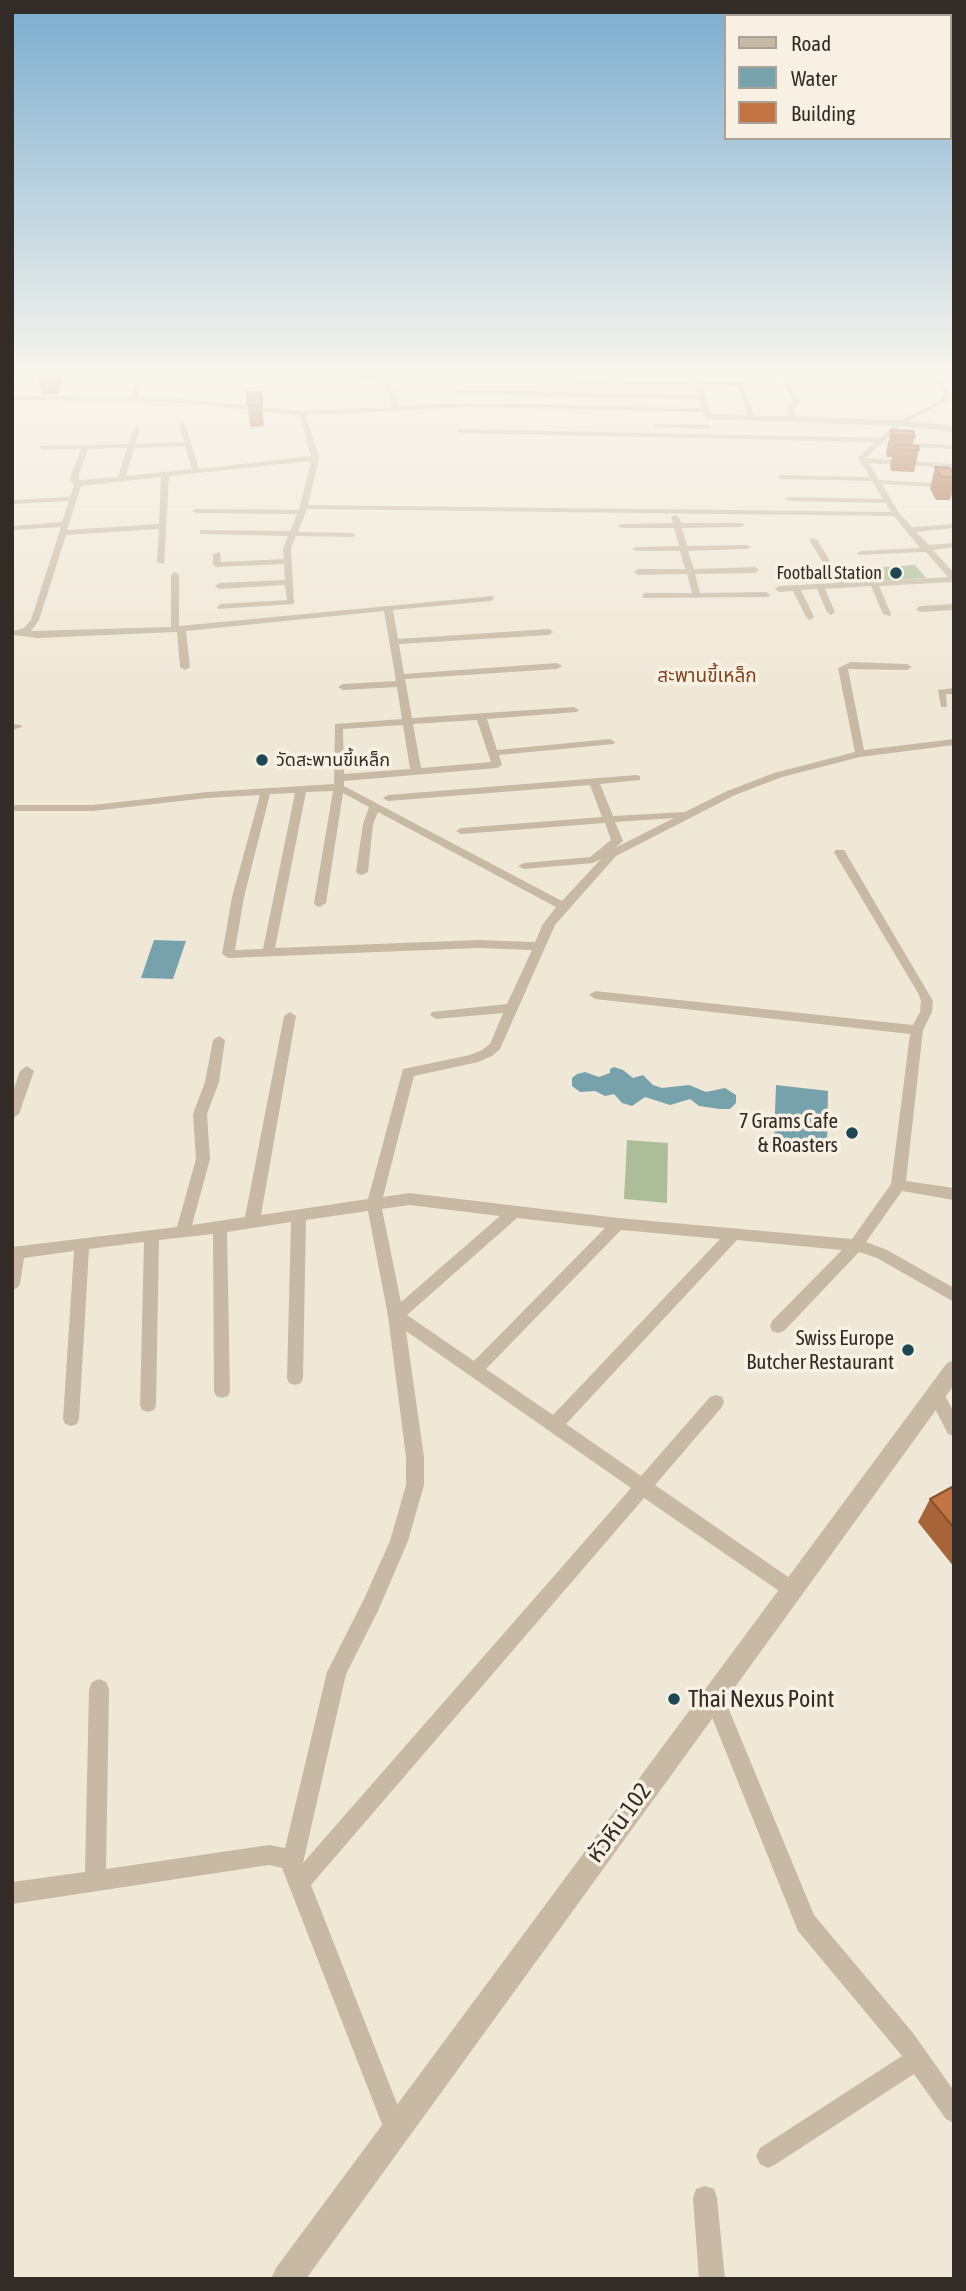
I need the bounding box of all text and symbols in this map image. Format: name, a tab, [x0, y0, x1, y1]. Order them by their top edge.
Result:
legend	[724, 14, 952, 140]
text: Road	[791, 31, 831, 55]
text: Water	[791, 66, 837, 90]
text: Building	[791, 101, 855, 125]
place label: Football Station	[776, 562, 882, 584]
marker: Football Station	[888, 565, 904, 581]
district label: สะพานขี้เหล็ก	[657, 665, 757, 687]
place label: วัดสะพานขี้เหล็ก	[276, 749, 390, 771]
marker: วัดสะพานขี้เหล็ก	[254, 752, 270, 768]
place label: 7 Grams Cafe & Roasters	[739, 1108, 838, 1158]
marker: 7 Grams Cafe & Roasters	[844, 1125, 860, 1141]
place label: Swiss Europe Butcher Restaurant	[746, 1325, 894, 1375]
marker: Swiss Europe Butcher Restaurant	[900, 1342, 916, 1358]
place label: Thai Nexus Point	[688, 1685, 834, 1713]
marker: Thai Nexus Point	[666, 1691, 682, 1707]
street label: หัวหิน 102	[580, 1777, 658, 1869]

